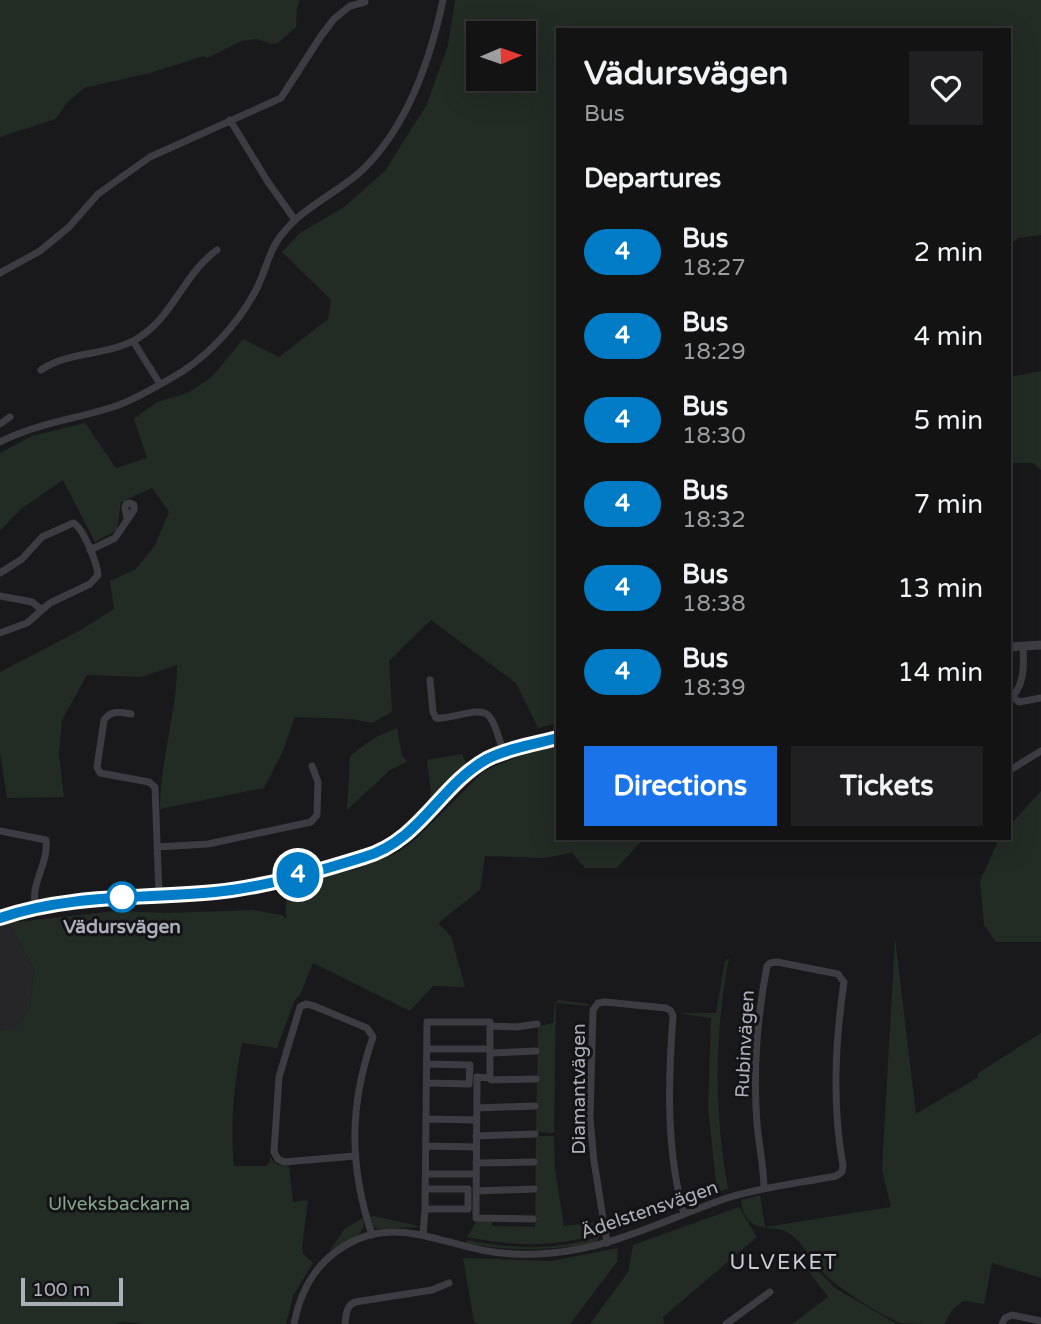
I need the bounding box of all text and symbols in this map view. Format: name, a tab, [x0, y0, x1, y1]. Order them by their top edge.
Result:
north arrow	[466, 21, 536, 91]
map controls	[466, 21, 536, 91]
button: heart	[909, 51, 983, 125]
text: Vädursvägen	[584, 54, 788, 93]
text: Bus	[584, 100, 625, 128]
text: Departures	[584, 163, 721, 194]
text: Bus	[682, 223, 728, 254]
text: 4	[615, 237, 630, 266]
text: 2 min	[914, 237, 983, 268]
text: 18:27	[682, 254, 746, 282]
text: Bus	[682, 307, 728, 338]
text: 4	[615, 321, 630, 350]
text: 4 min	[914, 321, 983, 352]
text: 18:29	[682, 338, 746, 366]
text: Bus	[682, 391, 728, 422]
text: 4	[615, 405, 630, 434]
text: 5 min	[914, 405, 983, 436]
text: 18:30	[682, 422, 746, 450]
text: Bus	[682, 475, 728, 506]
text: 4	[615, 489, 630, 518]
text: 7 min	[914, 489, 983, 520]
text: 18:32	[682, 506, 746, 534]
text: Bus	[682, 559, 728, 590]
text: 4	[615, 573, 630, 602]
text: 13 min	[897, 573, 983, 604]
text: 18:38	[682, 590, 746, 618]
text: Bus	[682, 643, 728, 674]
text: 4	[615, 657, 630, 686]
text: 14 min	[897, 657, 983, 688]
text: 18:39	[682, 674, 746, 702]
button: Directions	[584, 746, 777, 826]
button: Tickets	[791, 746, 983, 826]
line badge: 4	[275, 852, 321, 898]
text: 4	[290, 860, 306, 889]
marker: Vädursvägen	[107, 882, 137, 912]
place label: Vädursvägen	[63, 916, 181, 939]
street label: Rubinvägen	[731, 989, 759, 1099]
street label: Diamantvägen	[568, 1023, 590, 1155]
street label: Ädelstensvägen	[578, 1176, 721, 1244]
park label: Ulveksbackarna	[48, 1193, 190, 1215]
district label: ULVEKET	[729, 1250, 839, 1275]
scale bar	[21, 1275, 122, 1307]
text: 100 m	[32, 1279, 90, 1301]

